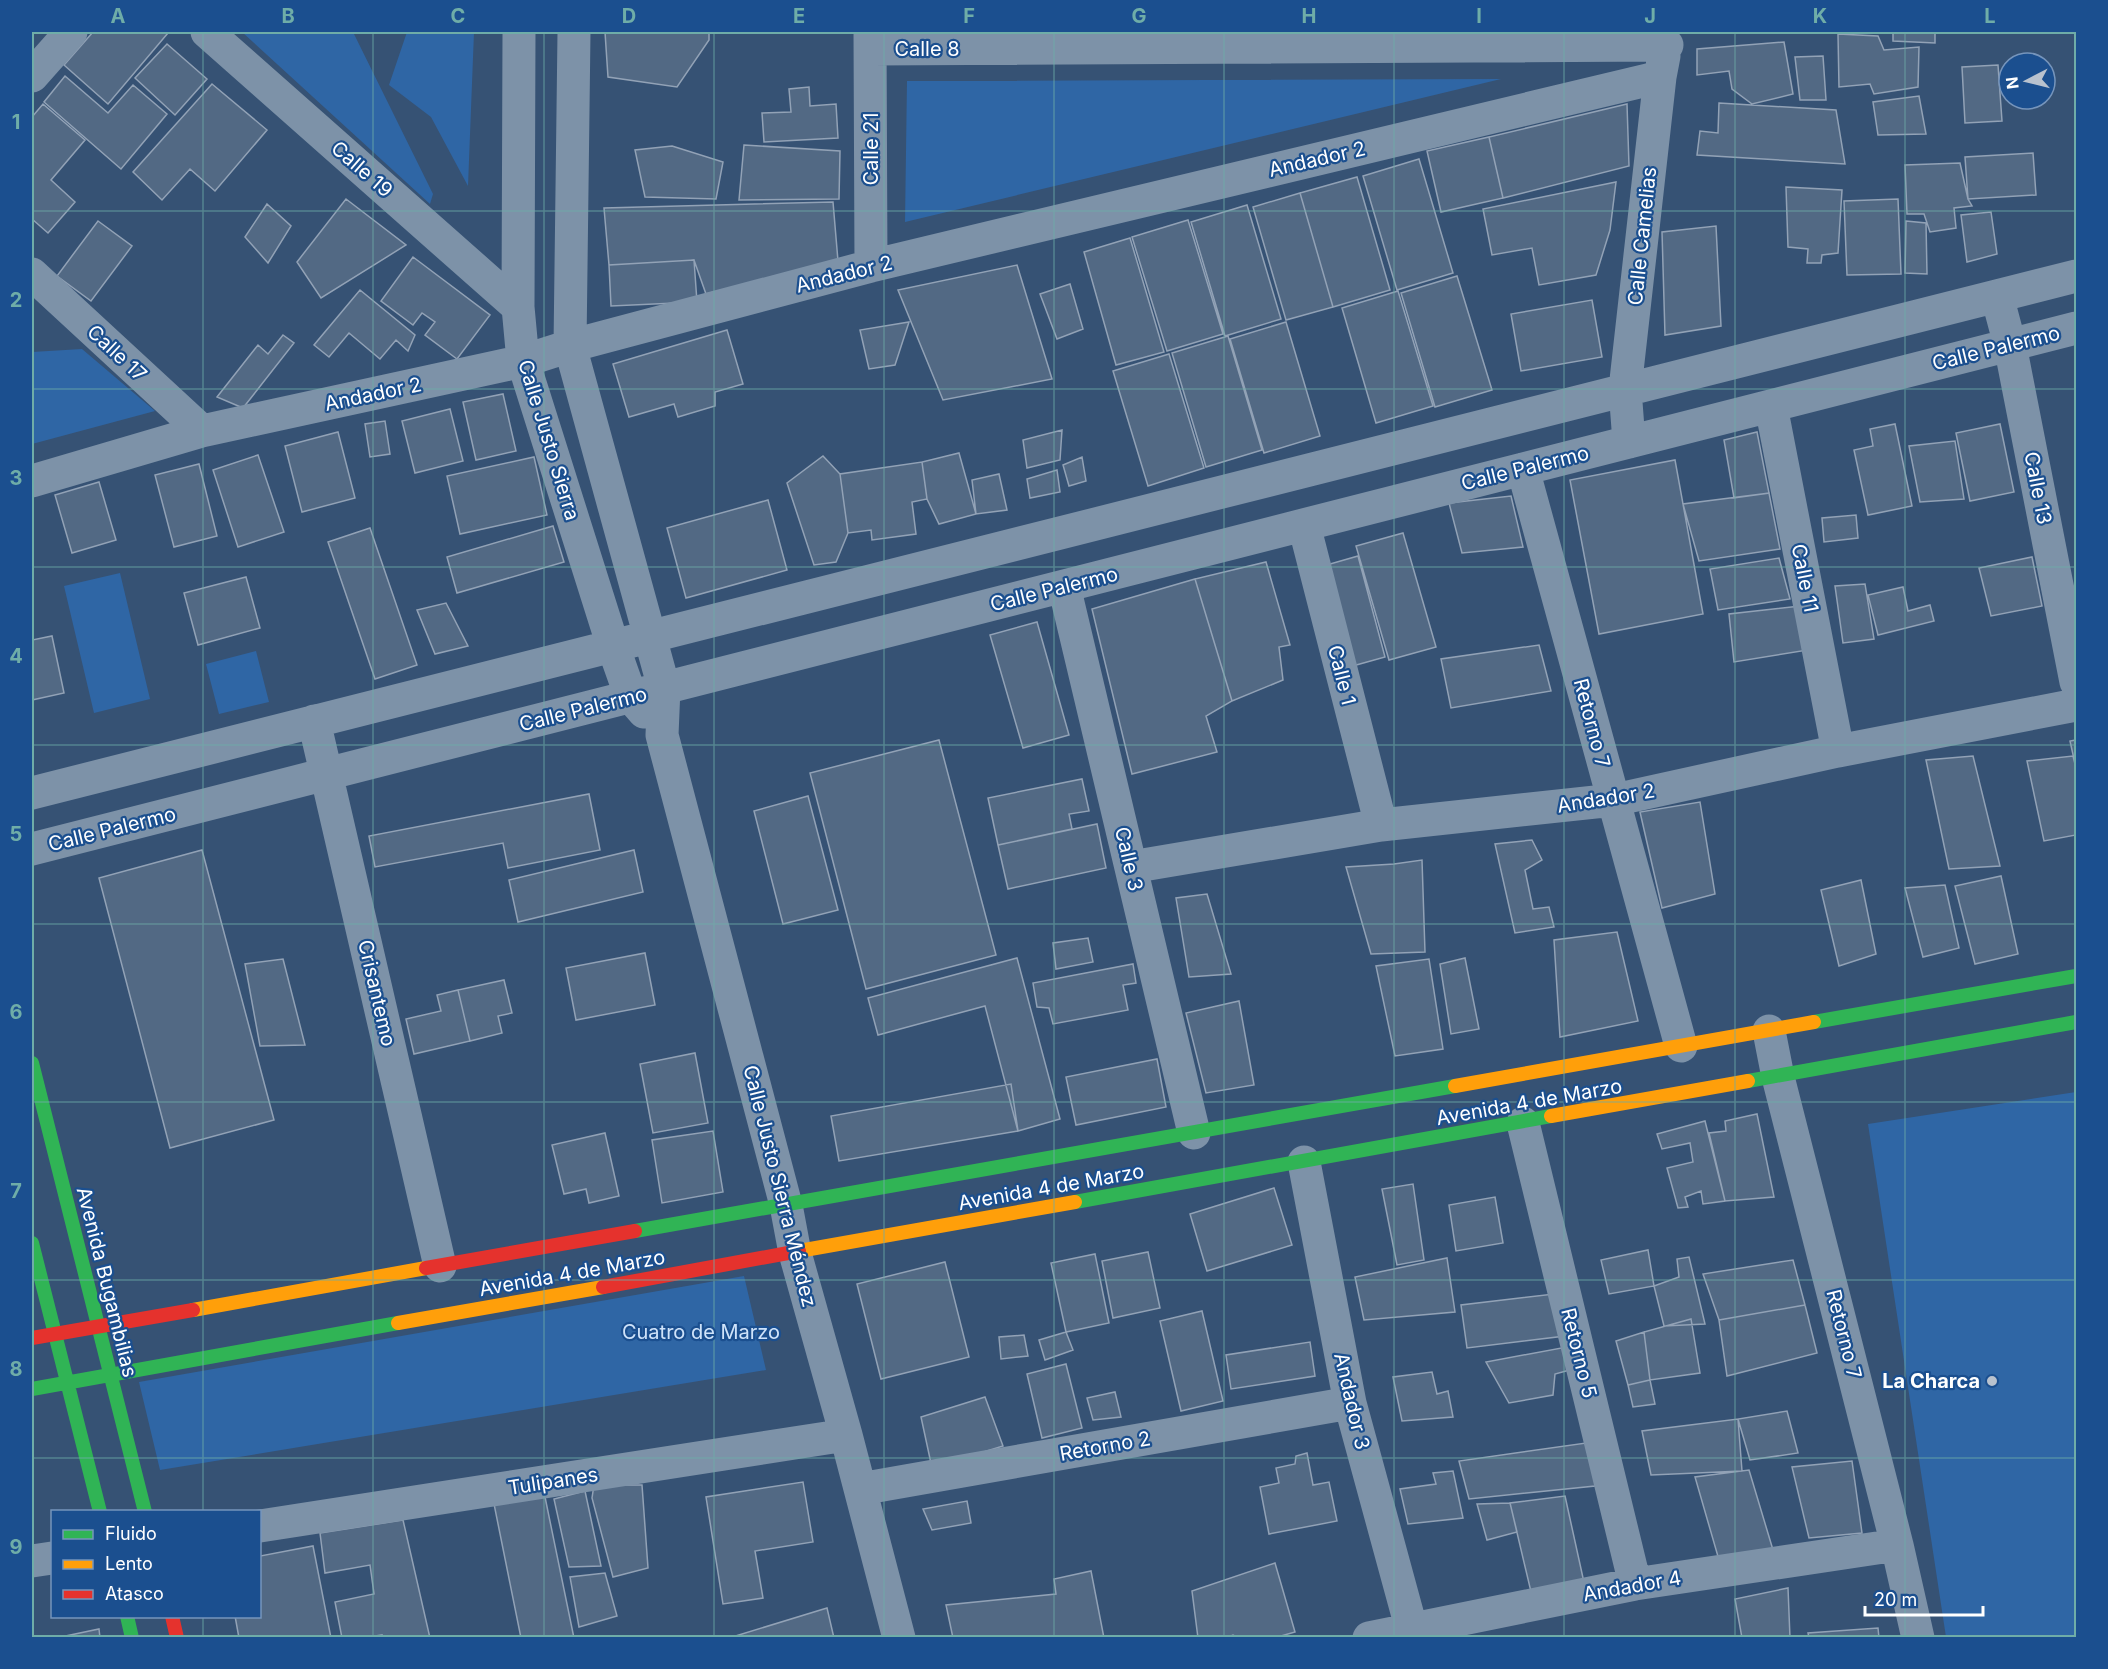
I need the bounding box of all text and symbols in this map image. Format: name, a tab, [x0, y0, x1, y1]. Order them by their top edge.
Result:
text: A	[111, 4, 126, 28]
text: B	[281, 4, 295, 28]
text: C	[451, 4, 465, 28]
text: D	[622, 4, 636, 28]
text: E	[793, 4, 805, 28]
text: F	[963, 4, 975, 28]
text: G	[1131, 4, 1147, 28]
text: H	[1302, 4, 1316, 28]
text: I	[1476, 4, 1482, 28]
text: J	[1644, 4, 1656, 28]
text: K	[1813, 4, 1827, 28]
text: L	[1984, 4, 1996, 28]
street label: Calle 8	[894, 37, 960, 61]
north arrow	[1997, 51, 2057, 111]
text: N	[2001, 76, 2023, 90]
text: 1	[12, 110, 20, 134]
street label: Calle 21	[859, 112, 883, 186]
street label: Calle 19	[326, 136, 398, 202]
street label: Andador 2	[1266, 136, 1368, 182]
street label: Calle Camelias	[1623, 165, 1661, 307]
street label: Andador 2	[793, 250, 895, 298]
text: 2	[10, 288, 22, 312]
street label: Calle 17	[82, 320, 152, 386]
street label: Calle Palermo	[1930, 321, 2062, 375]
street label: Calle Justo Sierra	[513, 357, 585, 523]
street label: Andador 2	[322, 372, 424, 416]
street label: Calle Palermo	[1459, 441, 1591, 495]
street label: Calle 13	[2019, 450, 2057, 526]
text: 3	[10, 466, 22, 490]
street label: Calle 11	[1787, 542, 1823, 614]
street label: Calle Palermo	[988, 562, 1120, 616]
street label: Calle 1	[1323, 643, 1361, 707]
text: 4	[9, 644, 23, 668]
street label: Retorno 7	[1569, 676, 1615, 770]
street label: Calle Palermo	[517, 682, 649, 736]
street label: Andador 2	[1555, 778, 1657, 818]
street label: Calle Palermo	[46, 802, 178, 856]
text: 5	[10, 822, 22, 846]
street label: Calle 3	[1110, 825, 1148, 893]
street label: Crisantemo	[353, 937, 401, 1049]
text: 6	[10, 1000, 23, 1024]
street label: Calle Justo Sierra Méndez	[738, 1063, 822, 1309]
street label: Avenida 4 de Marzo	[1434, 1074, 1624, 1130]
street label: Avenida 4 de Marzo	[956, 1159, 1146, 1215]
text: 7	[10, 1179, 22, 1203]
street label: Avenida Bugambilias	[72, 1184, 142, 1380]
street label: Avenida 4 de Marzo	[477, 1245, 667, 1301]
street label: Retorno 7	[1821, 1287, 1867, 1381]
street label: Retorno 5	[1556, 1305, 1602, 1401]
park label: Cuatro de Marzo	[622, 1320, 780, 1344]
street label: Andador 3	[1329, 1350, 1375, 1452]
text: 8	[9, 1357, 23, 1381]
place label: La Charca	[1882, 1369, 1980, 1393]
marker: La Charca	[1985, 1374, 1999, 1388]
street label: Retorno 2	[1058, 1426, 1152, 1466]
street label: Tulipanes	[506, 1462, 600, 1500]
legend	[51, 1510, 261, 1618]
text: Fluido	[105, 1523, 157, 1544]
text: 9	[10, 1535, 23, 1559]
text: Lento	[105, 1553, 153, 1574]
street label: Andador 4	[1581, 1566, 1683, 1606]
scale bar	[1865, 1579, 1984, 1617]
text: Atasco	[105, 1583, 164, 1604]
text: 20 m	[1874, 1589, 1917, 1610]

